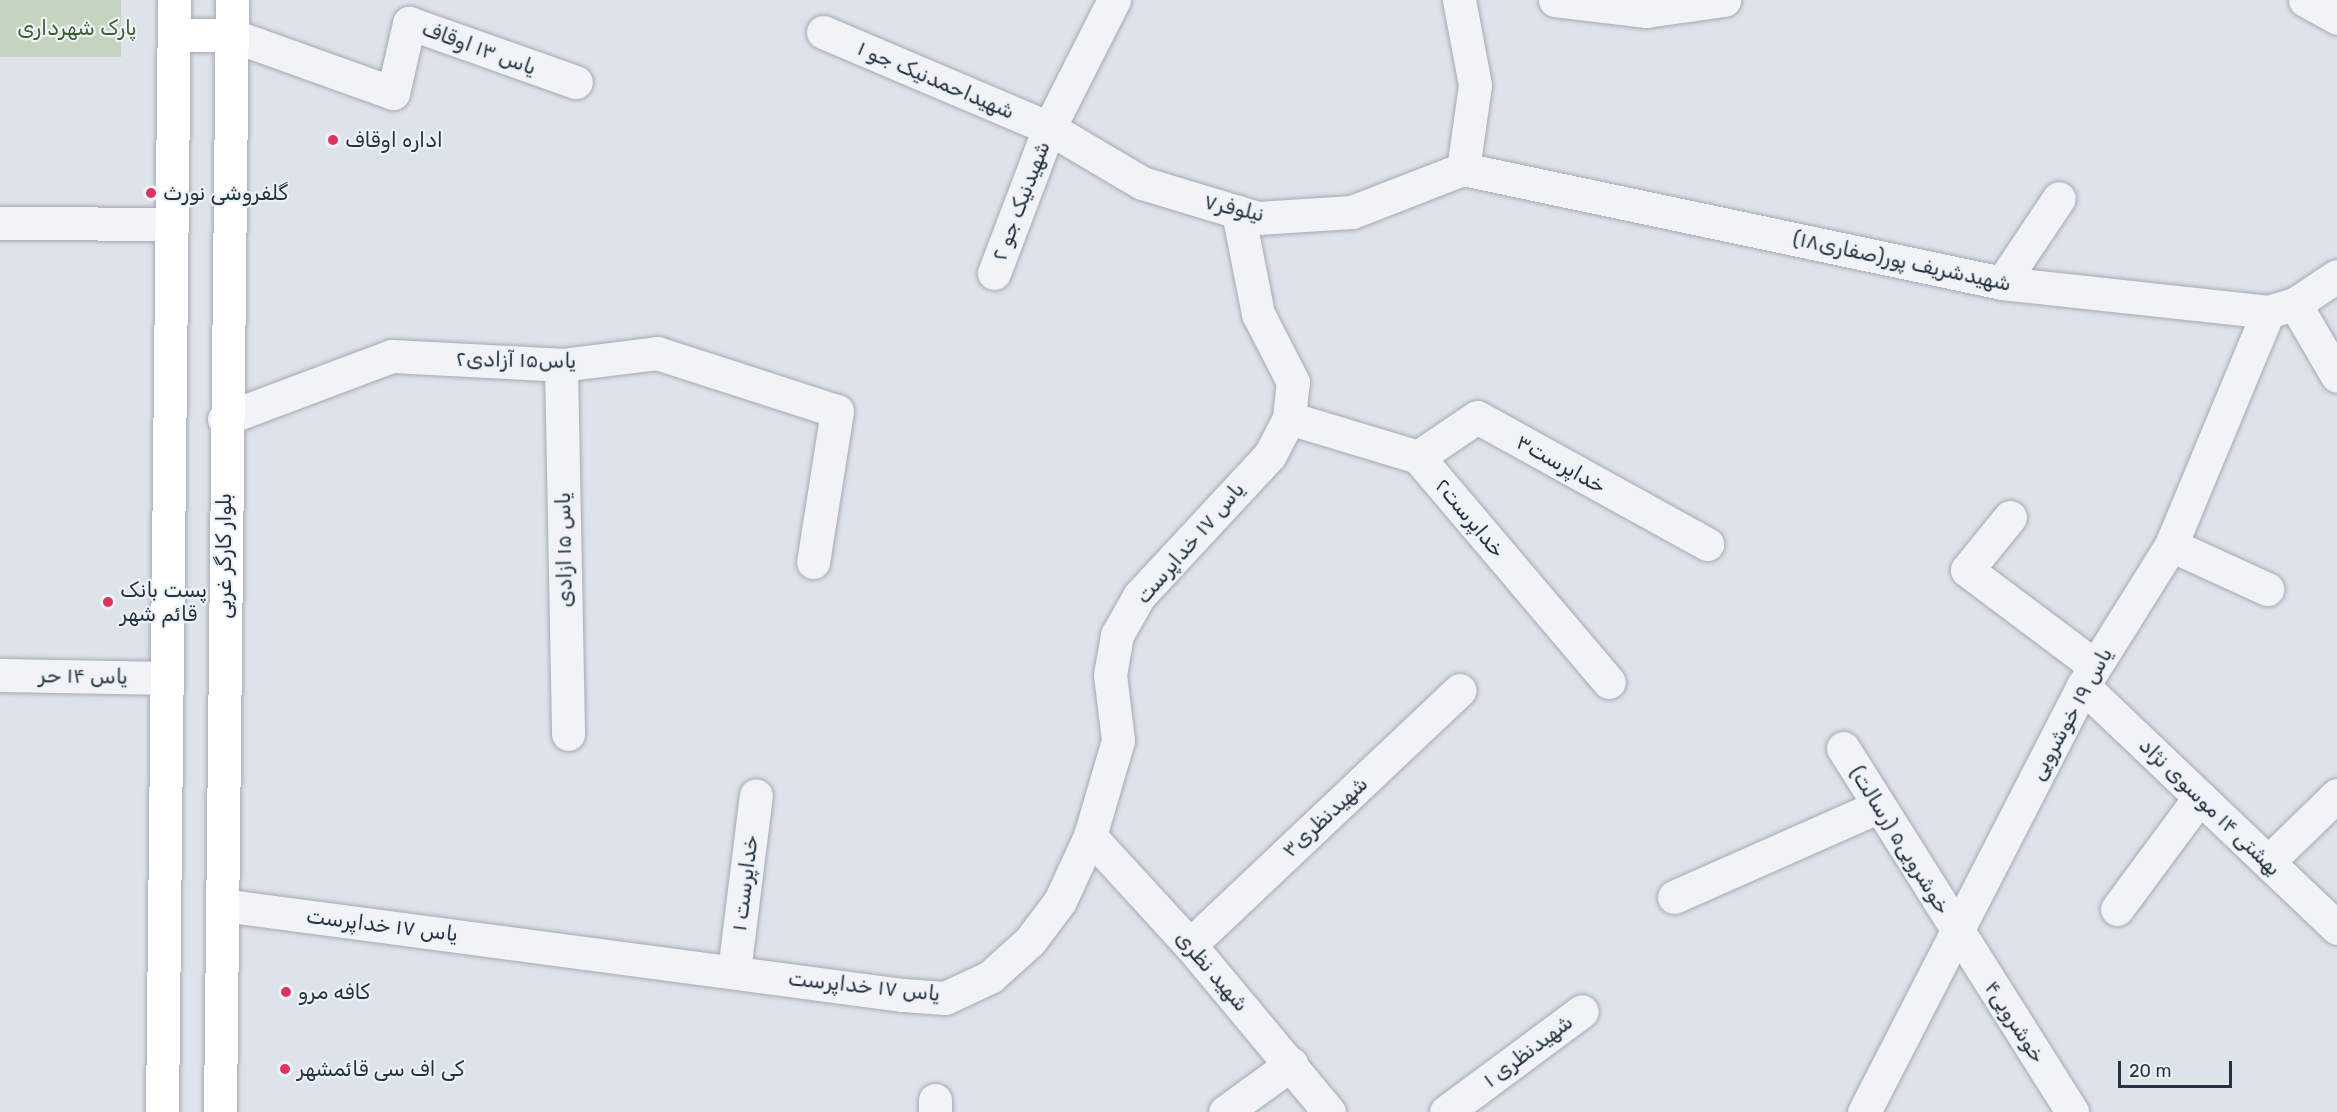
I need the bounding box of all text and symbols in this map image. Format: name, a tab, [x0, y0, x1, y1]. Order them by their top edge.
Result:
park label: پارک شهرداری	[17, 15, 137, 41]
street label: یاس ۱۳ اوقاف	[419, 16, 539, 80]
street label: شهیداحمدنیک جو ۱	[854, 36, 1018, 124]
place label: اداره اوقاف	[345, 127, 443, 153]
marker: اداره اوقاف	[326, 133, 340, 147]
street label: شهیدنیک جو ۲	[987, 138, 1055, 264]
place label: گلفروشی نورث	[163, 180, 288, 206]
marker: گلفروشی نورث	[144, 186, 158, 200]
street label: نیلوفر۷	[1201, 189, 1267, 227]
street label: شهیدشریف پور(صفاری۱۸)	[1791, 226, 2013, 296]
street label: یاس۱۵ آزادی۲	[456, 346, 576, 374]
street label: خداپرست۳	[1512, 429, 1610, 499]
street label: خداپرست۲	[1430, 473, 1510, 563]
street label: یاس ۱۷ خداپرست	[1130, 477, 1250, 609]
street label: یاس ۱۵ ازادی	[550, 492, 578, 608]
street label: بلوار کارگر غربی	[211, 493, 237, 619]
place label: پست بانک قائم شهر	[120, 577, 207, 627]
marker: پست بانک قائم شهر	[101, 595, 115, 609]
street label: یاس ۱۹ خوشرویی	[2024, 644, 2118, 784]
street label: یاس ۱۴ حر	[38, 663, 128, 689]
street label: بهشتی ۱۴ موسوی نژاد	[2134, 733, 2286, 881]
street label: خوشرویی۵ (رسالت)	[1844, 761, 1956, 919]
street label: شهیدنظری۳	[1277, 771, 1373, 863]
street label: خداپرست ۱	[727, 834, 763, 932]
street label: یاس ۱۷ خداپرست	[305, 903, 459, 947]
street label: شهید نظری	[1170, 925, 1254, 1017]
street label: یاس ۱۷ خداپرست	[787, 966, 941, 1006]
street label: خوشرویی۴	[1979, 976, 2051, 1068]
place label: کافه مرو	[298, 979, 370, 1005]
marker: کافه مرو	[279, 985, 293, 999]
street label: شهیدنظری ۱	[1478, 1009, 1578, 1093]
scale bar	[2121, 1049, 2235, 1087]
place label: کی اف سی قائمشهر	[297, 1056, 464, 1082]
text: 20 m	[2129, 1060, 2171, 1082]
marker: کی اف سی قائمشهر	[278, 1062, 292, 1076]

